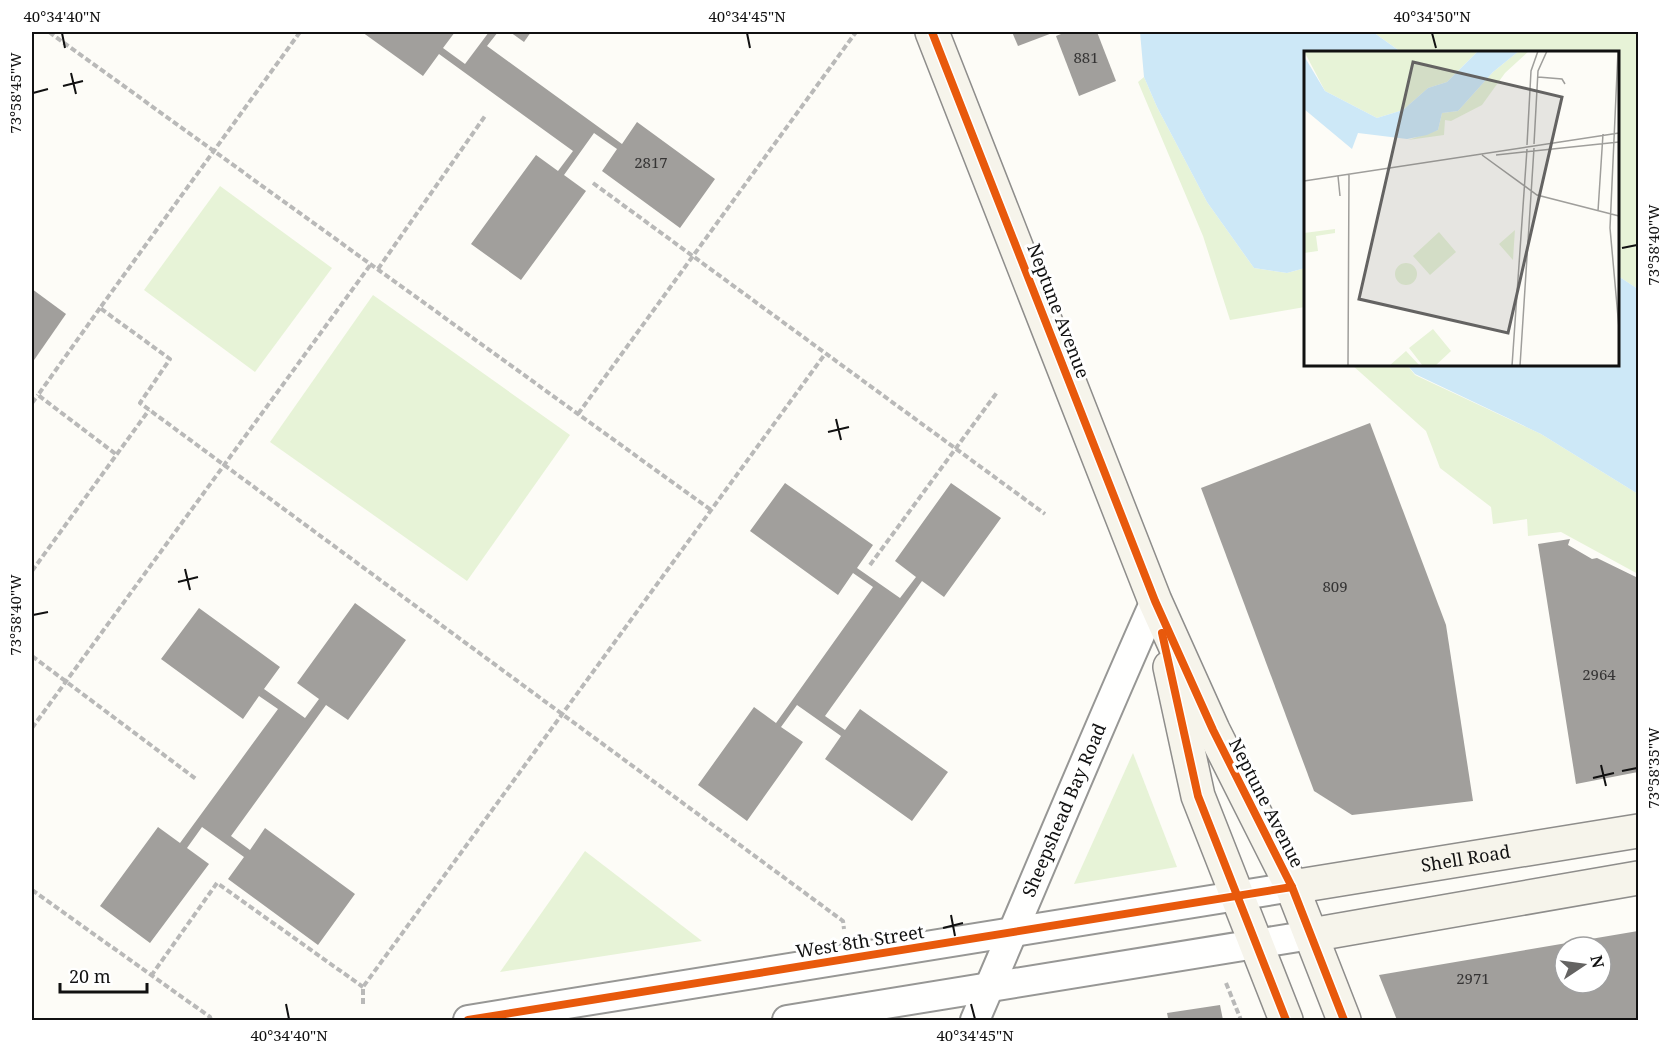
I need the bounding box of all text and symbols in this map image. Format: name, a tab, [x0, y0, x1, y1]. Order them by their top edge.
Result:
text: 40°34'40"N	[23, 6, 101, 26]
text: 40°34'45"N	[708, 6, 786, 26]
text: 40°34'50"N	[1393, 6, 1471, 26]
house number: 881	[1073, 47, 1099, 67]
inset map	[1304, 51, 1619, 366]
text: 73°58'45"W	[5, 52, 25, 134]
house number: 2817	[634, 152, 668, 172]
text: 73°58'40"W	[1643, 204, 1663, 286]
street label: Neptune Avenue	[1022, 240, 1096, 381]
text: 73°58'40"W	[5, 574, 25, 656]
house number: 809	[1322, 576, 1348, 596]
house number: 2964	[1582, 664, 1616, 684]
street label: Sheepshead Bay Road	[1016, 719, 1111, 900]
text: 73°58'35"W	[1643, 727, 1663, 809]
street label: Neptune Avenue	[1224, 734, 1310, 871]
street label: Shell Road	[1419, 839, 1512, 877]
street label: West 8th Street	[794, 919, 926, 963]
north arrow	[1553, 935, 1613, 995]
text: N	[1585, 953, 1610, 971]
scale bar	[60, 956, 147, 994]
text: 20 m	[69, 964, 111, 988]
house number: 2971	[1456, 968, 1490, 988]
text: 40°34'40"N	[250, 1025, 328, 1045]
text: 40°34'45"N	[936, 1025, 1014, 1045]

